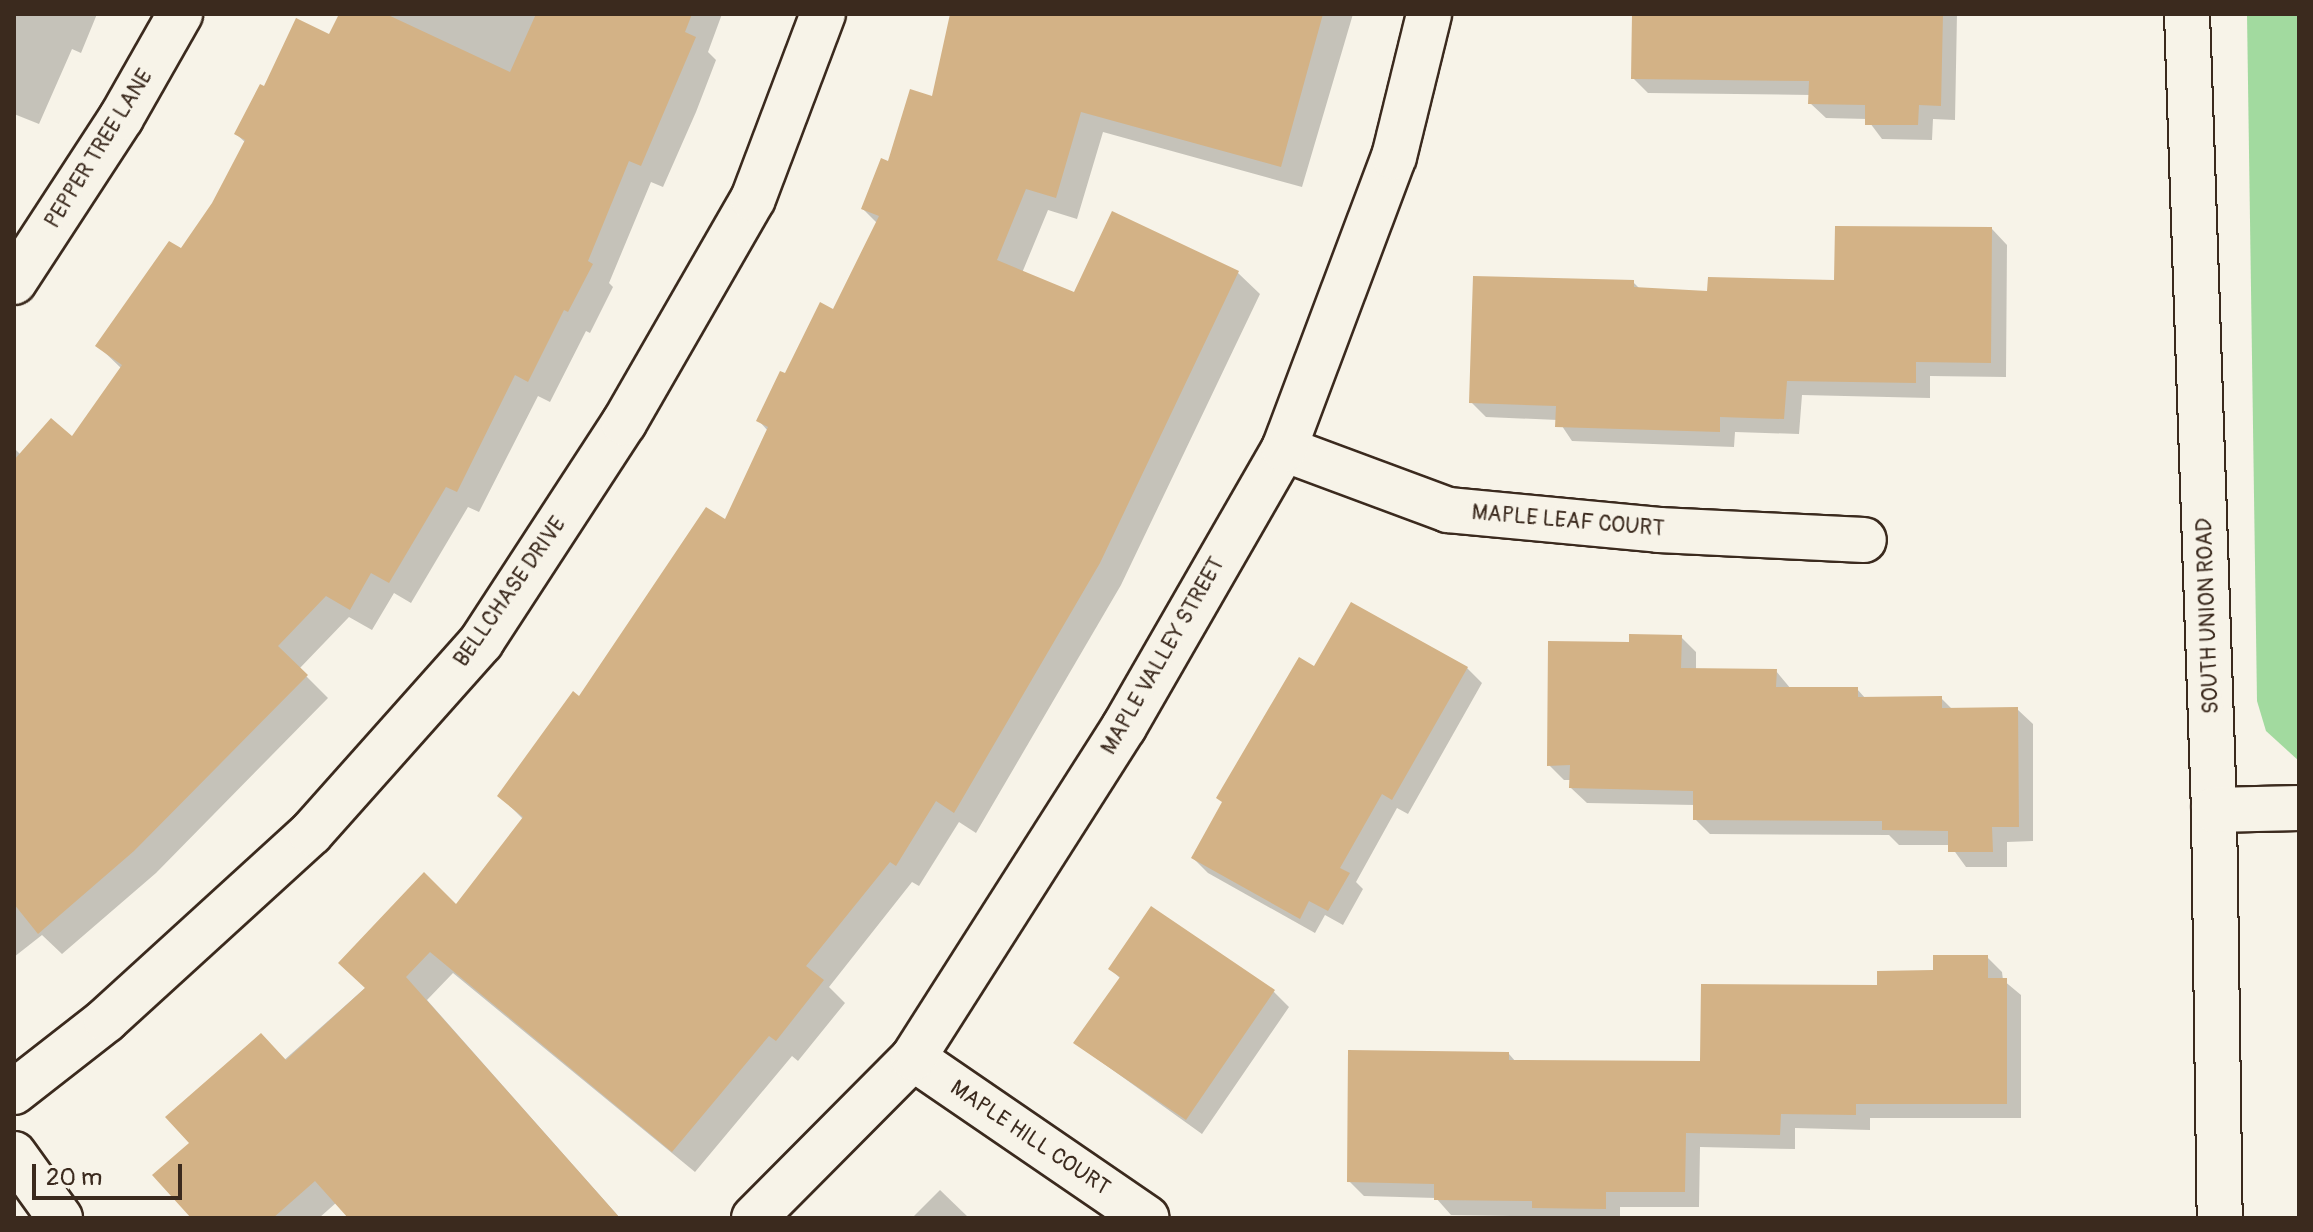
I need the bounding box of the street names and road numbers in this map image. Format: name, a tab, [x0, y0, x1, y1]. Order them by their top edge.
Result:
street label: PEPPER TREE LANE	[39, 65, 159, 233]
street label: MAPLE LEAF COURT	[1471, 499, 1665, 543]
street label: BELLCHASE DRIVE	[448, 512, 572, 672]
street label: SOUTH UNION ROAD	[2191, 517, 2225, 715]
street label: MAPLE VALLEY STREET	[1096, 553, 1230, 759]
street label: MAPLE HILL COURT	[945, 1075, 1115, 1201]

